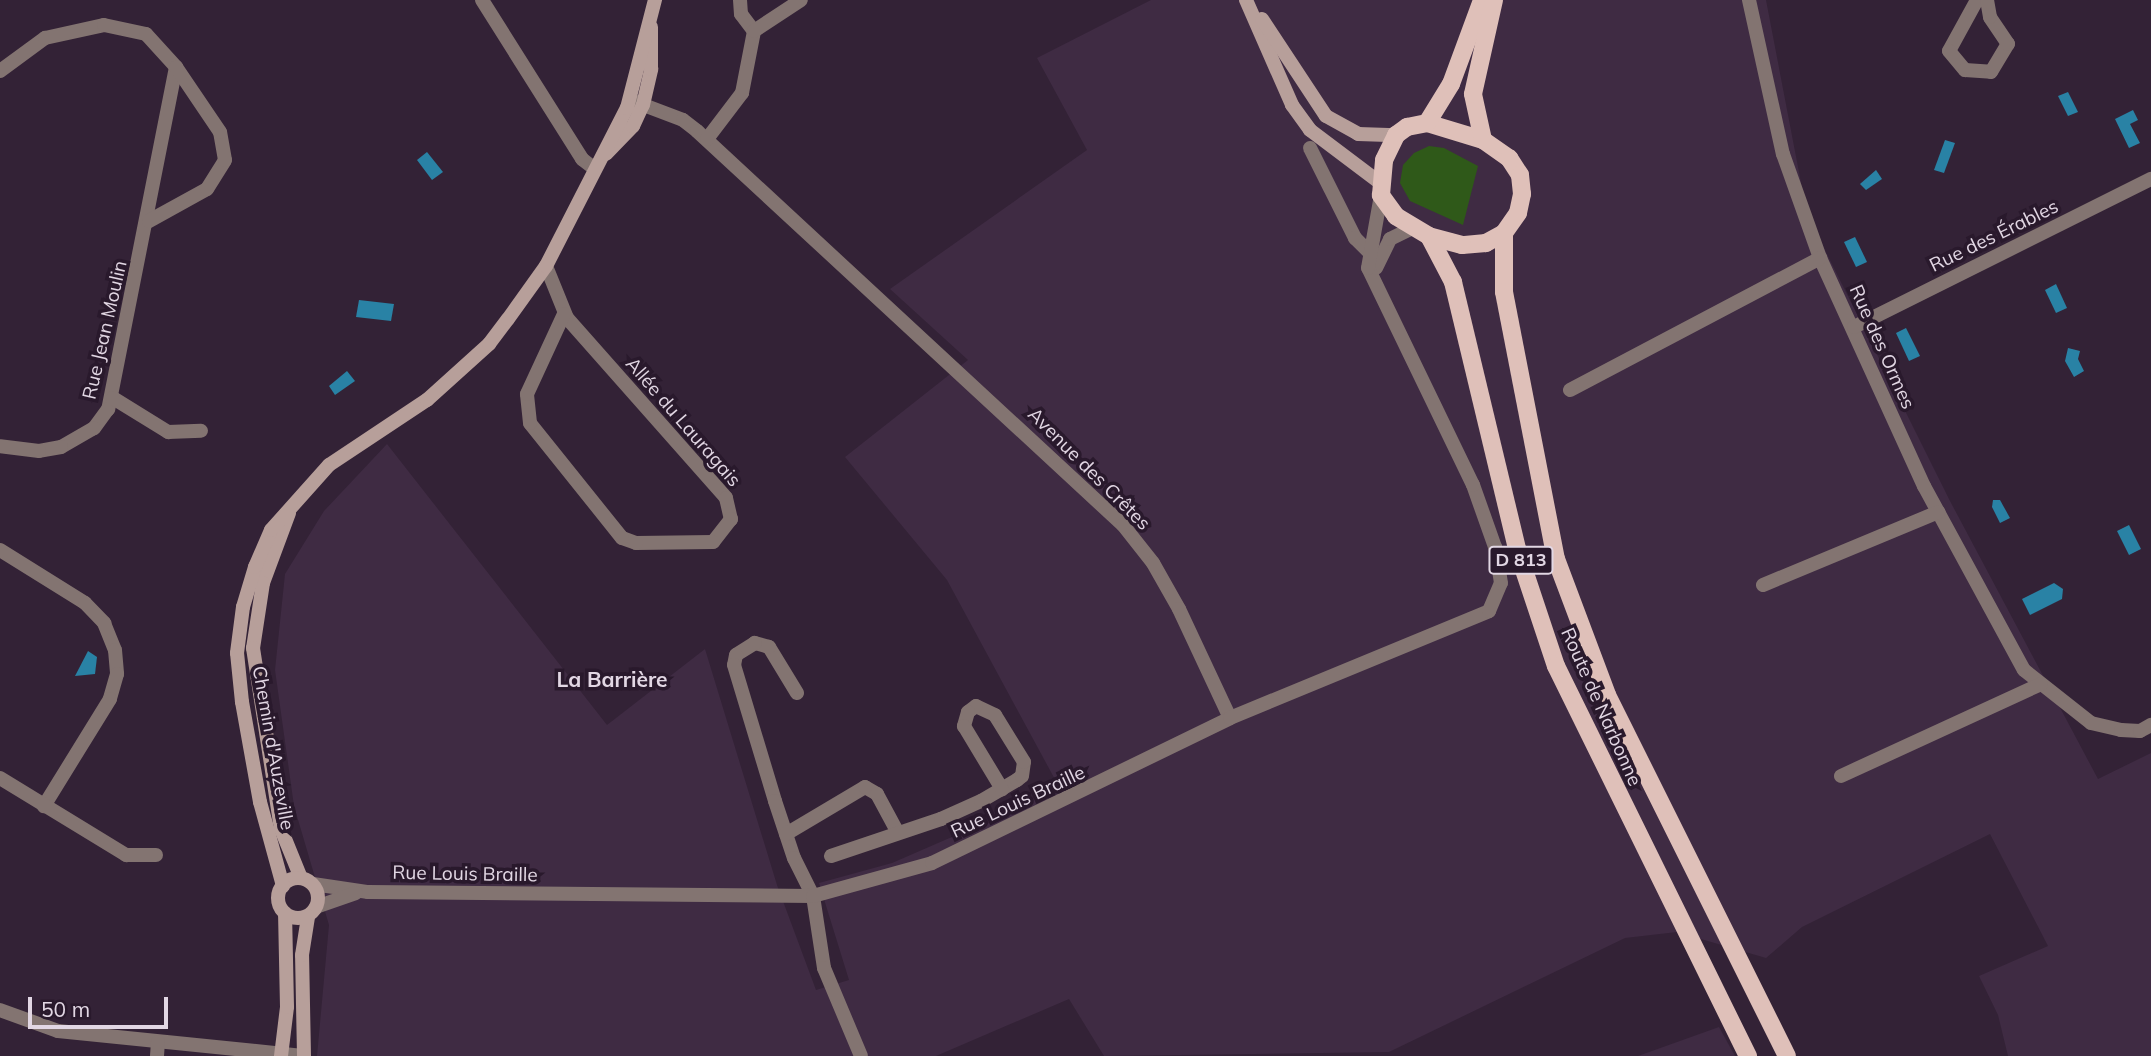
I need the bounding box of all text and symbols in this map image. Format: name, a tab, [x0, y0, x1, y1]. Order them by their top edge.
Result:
street label: Rue des Érables	[1926, 195, 2062, 277]
street label: Rue Jean Moulin	[78, 258, 132, 402]
street label: Rue des Ormes	[1844, 281, 1920, 413]
street label: Allée du Lauragais	[621, 353, 745, 491]
street label: Avenue des Crêtes	[1023, 403, 1155, 535]
road number: D 813	[1488, 546, 1554, 574]
street label: Route de Narbonne	[1556, 624, 1646, 790]
street label: Chemin d'Auzeville	[247, 664, 299, 832]
district label: La Barrière	[556, 666, 668, 692]
street label: Rue Louis Braille	[947, 761, 1089, 843]
street label: Rue Louis Braille	[392, 861, 538, 887]
scale bar	[32, 982, 172, 1026]
text: 50 m	[41, 996, 90, 1022]

